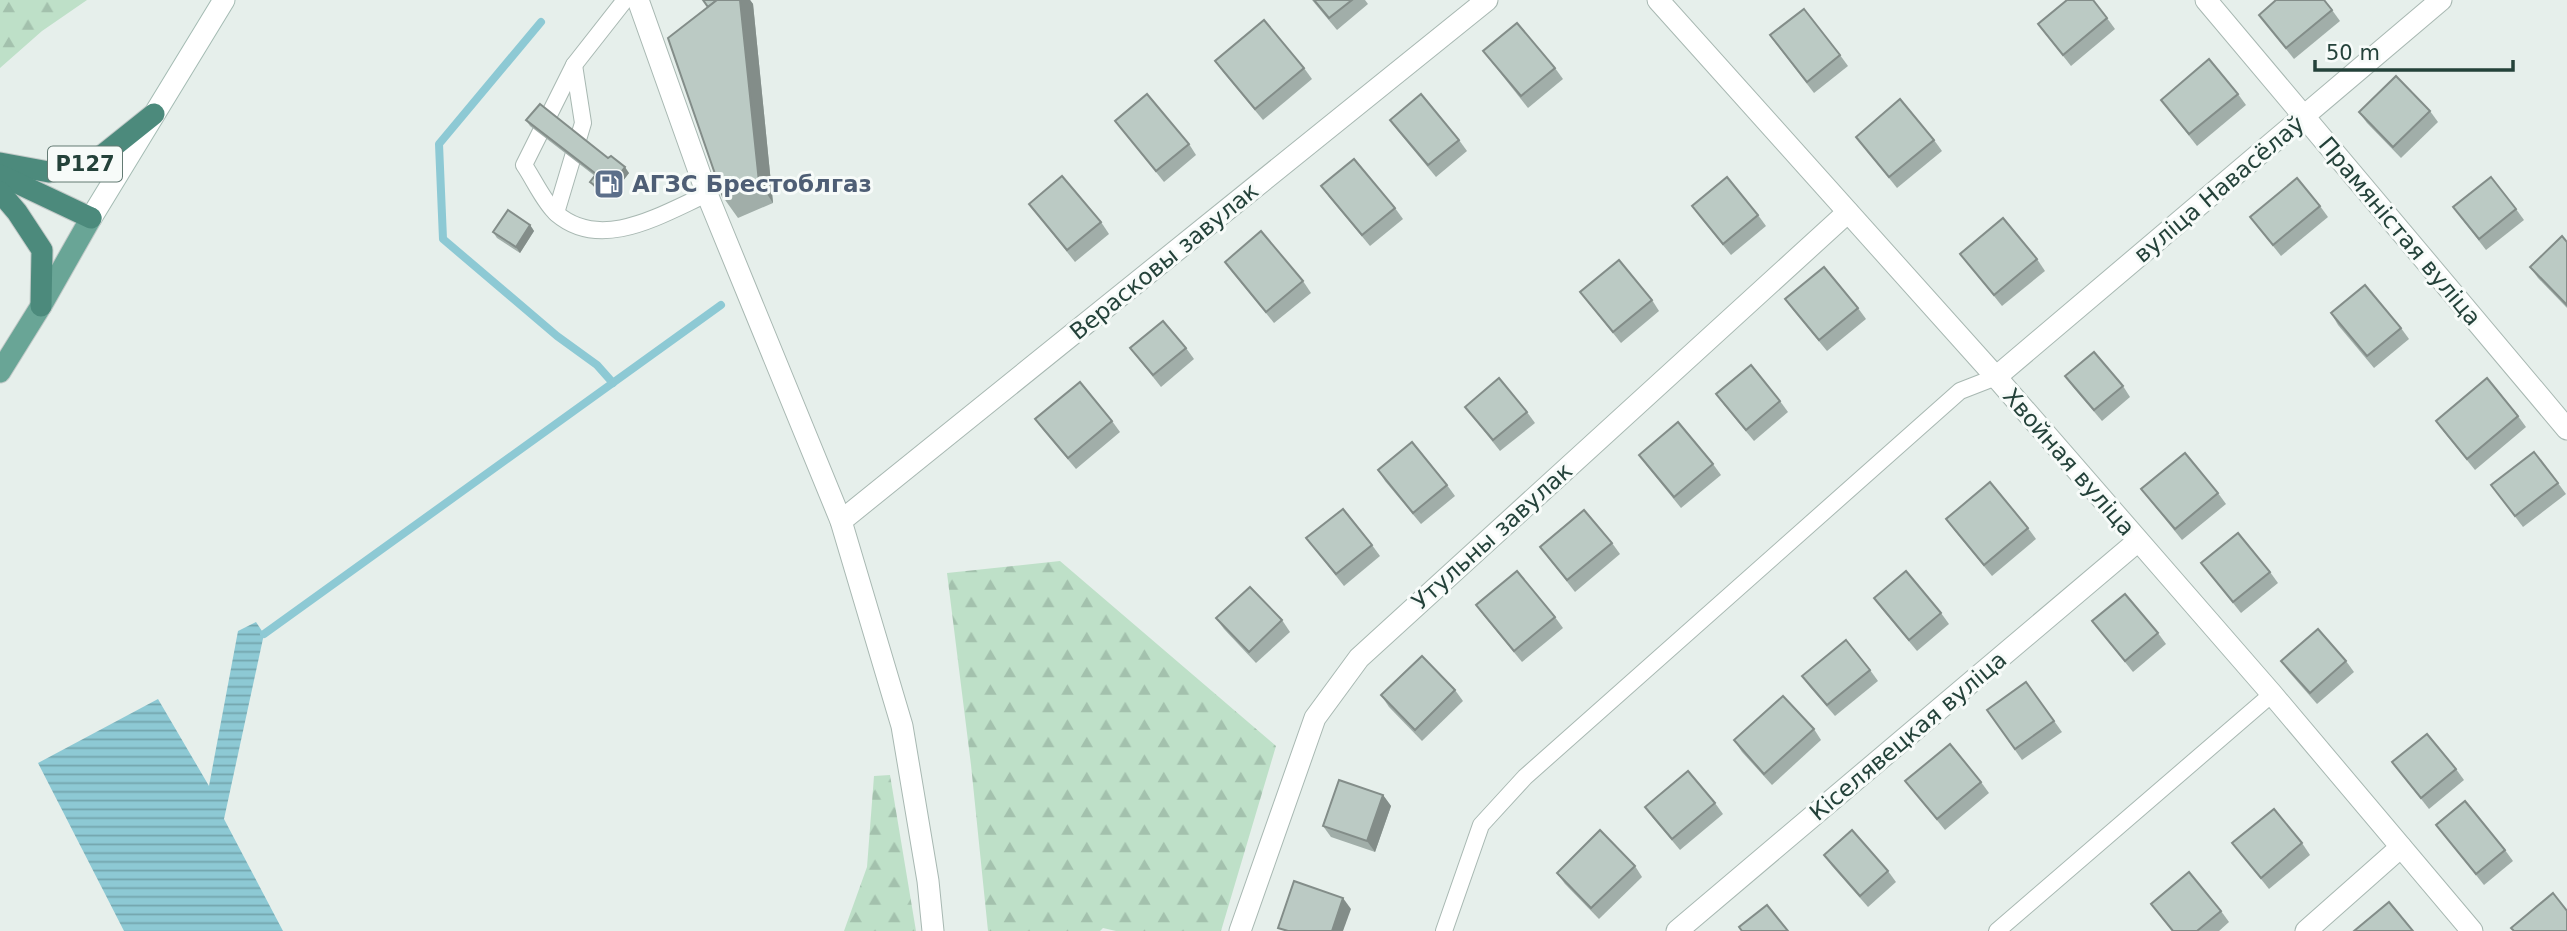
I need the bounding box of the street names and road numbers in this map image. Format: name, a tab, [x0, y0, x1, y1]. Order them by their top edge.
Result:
street label: вуліца Навасёлаў	[2129, 110, 2309, 268]
street label: Прамяністая вуліца	[2314, 132, 2486, 330]
road number: Р127	[48, 146, 122, 182]
street label: Верасковы завулак	[1065, 177, 1263, 345]
street label: Хвойная вуліца	[1998, 383, 2140, 541]
street label: Утульны завулак	[1407, 457, 1577, 615]
street label: Кіселявецкая вуліца	[1804, 646, 2012, 826]

